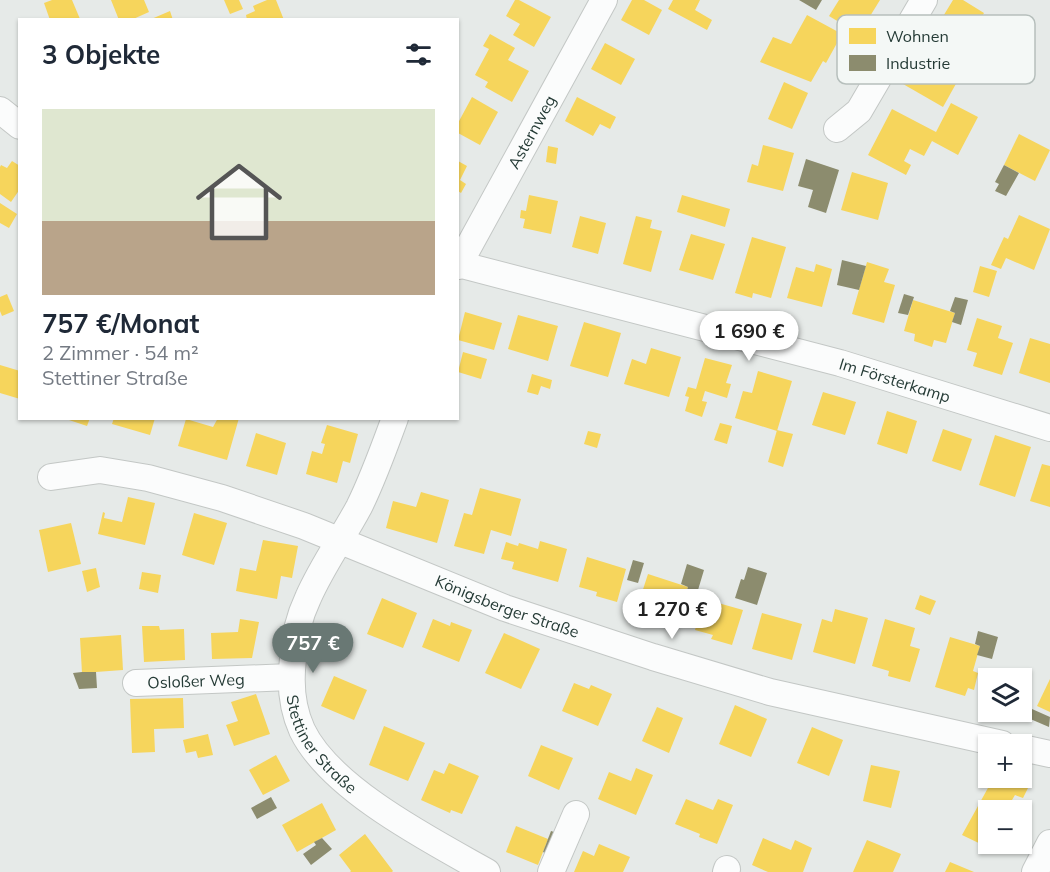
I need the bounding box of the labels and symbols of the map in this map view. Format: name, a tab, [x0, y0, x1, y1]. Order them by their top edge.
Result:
legend	[837, 15, 1035, 84]
text: Wohnen	[886, 26, 949, 46]
text: Industrie	[886, 53, 950, 73]
street label: Asternweg	[503, 92, 560, 172]
pin: 1 690 €	[694, 311, 804, 362]
street label: Im Försterkamp	[837, 353, 953, 407]
street label: Königsberger Straße	[432, 571, 582, 642]
pin: 1 270 €	[617, 589, 727, 640]
pin: 757 €	[271, 623, 355, 674]
street label: Osloßer Weg	[147, 669, 245, 693]
street label: Stettiner Straße	[283, 693, 361, 798]

